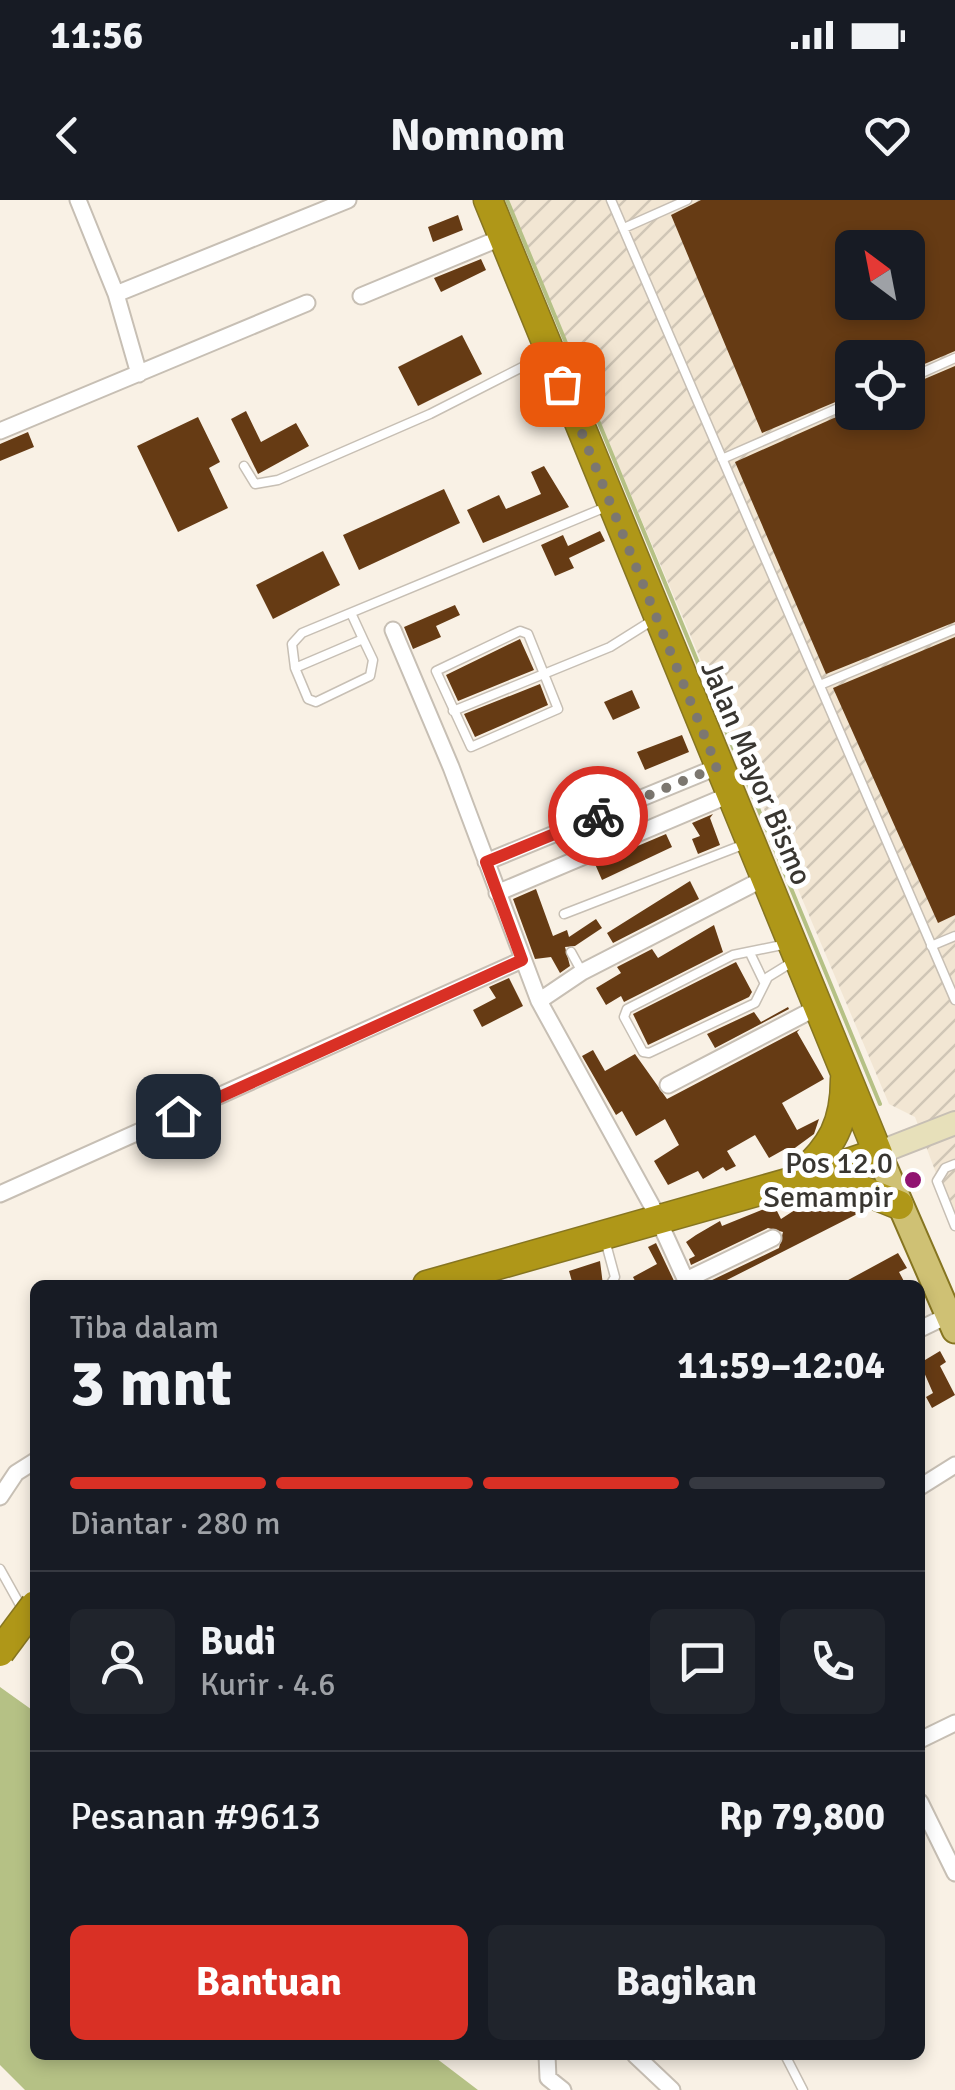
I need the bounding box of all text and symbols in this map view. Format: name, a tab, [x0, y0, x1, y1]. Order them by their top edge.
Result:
text: 11:56	[50, 12, 143, 59]
icon: back	[40, 108, 95, 163]
text: Nomnom	[390, 108, 565, 163]
icon: heart	[860, 108, 915, 163]
north arrow	[835, 230, 925, 320]
map controls	[835, 230, 925, 430]
button: locate	[835, 340, 925, 430]
pin	[520, 342, 605, 427]
icon: bag	[535, 357, 590, 412]
street label: Jalan Mayor Bismo	[692, 655, 820, 891]
courier	[548, 766, 648, 866]
icon: bike	[571, 789, 626, 844]
pin	[136, 1074, 221, 1159]
icon: home	[151, 1089, 206, 1144]
place label: Pos 12.0 Semampir	[763, 1145, 893, 1216]
marker: Pos 12.0 Semampir	[902, 1169, 924, 1191]
text: Tiba dalam	[70, 1308, 219, 1347]
text: 11:59–12:04	[677, 1342, 885, 1389]
text: 3 mnt	[70, 1344, 232, 1424]
text: Diantar · 280 m	[70, 1504, 281, 1543]
button: person	[70, 1609, 175, 1714]
button: chat	[650, 1609, 755, 1714]
button: phone	[780, 1609, 885, 1714]
text: Budi	[200, 1618, 276, 1665]
text: Kurir · 4.6	[200, 1665, 336, 1704]
text: Pesanan #9613	[70, 1793, 321, 1840]
text: Rp 79,800	[719, 1793, 885, 1840]
button: Bantuan	[70, 1925, 468, 2040]
button: Bagikan	[488, 1925, 885, 2040]

